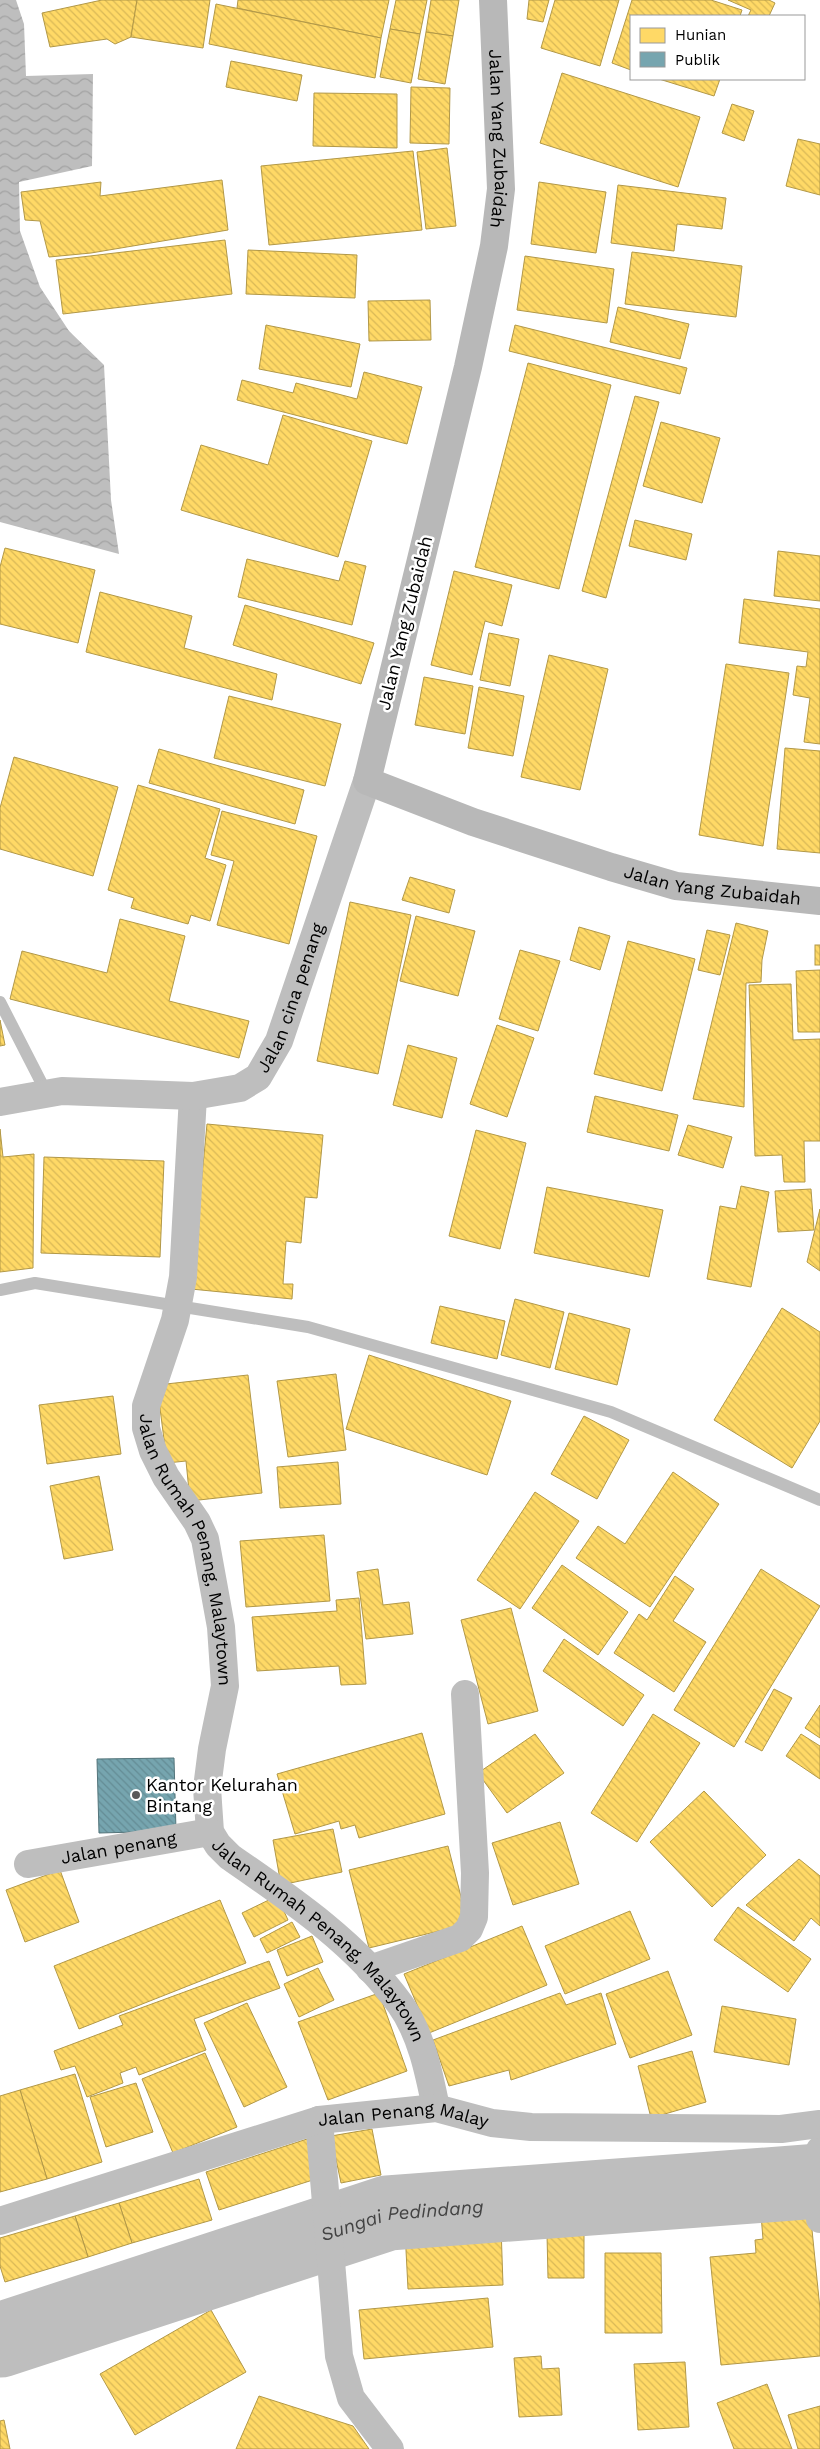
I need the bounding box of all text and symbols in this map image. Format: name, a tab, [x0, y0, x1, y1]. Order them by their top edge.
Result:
legend	[630, 15, 805, 80]
text: Hunian	[675, 26, 726, 44]
street label: Jalan Yang Zubaidah	[485, 49, 512, 229]
text: Publik	[675, 51, 720, 69]
street label: Jalan Yang Zubaidah	[373, 533, 436, 712]
street label: Jalan Yang Zubaidah	[622, 860, 802, 909]
street label: Jalan cina penang	[252, 920, 328, 1076]
street label: Jalan Rumah Penang, Malaytown	[135, 1414, 236, 1686]
place label: Kantor Kelurahan Bintang	[146, 1774, 298, 1816]
marker: Kantor Kelurahan Bintang	[130, 1789, 142, 1801]
street label: Jalan penang	[59, 1827, 178, 1868]
street label: Jalan Rumah Penang, Malaytown	[208, 1834, 429, 2045]
street label: Jalan Penang Malay	[317, 2097, 492, 2132]
water label: Sungai Pedindang	[318, 2195, 485, 2246]

